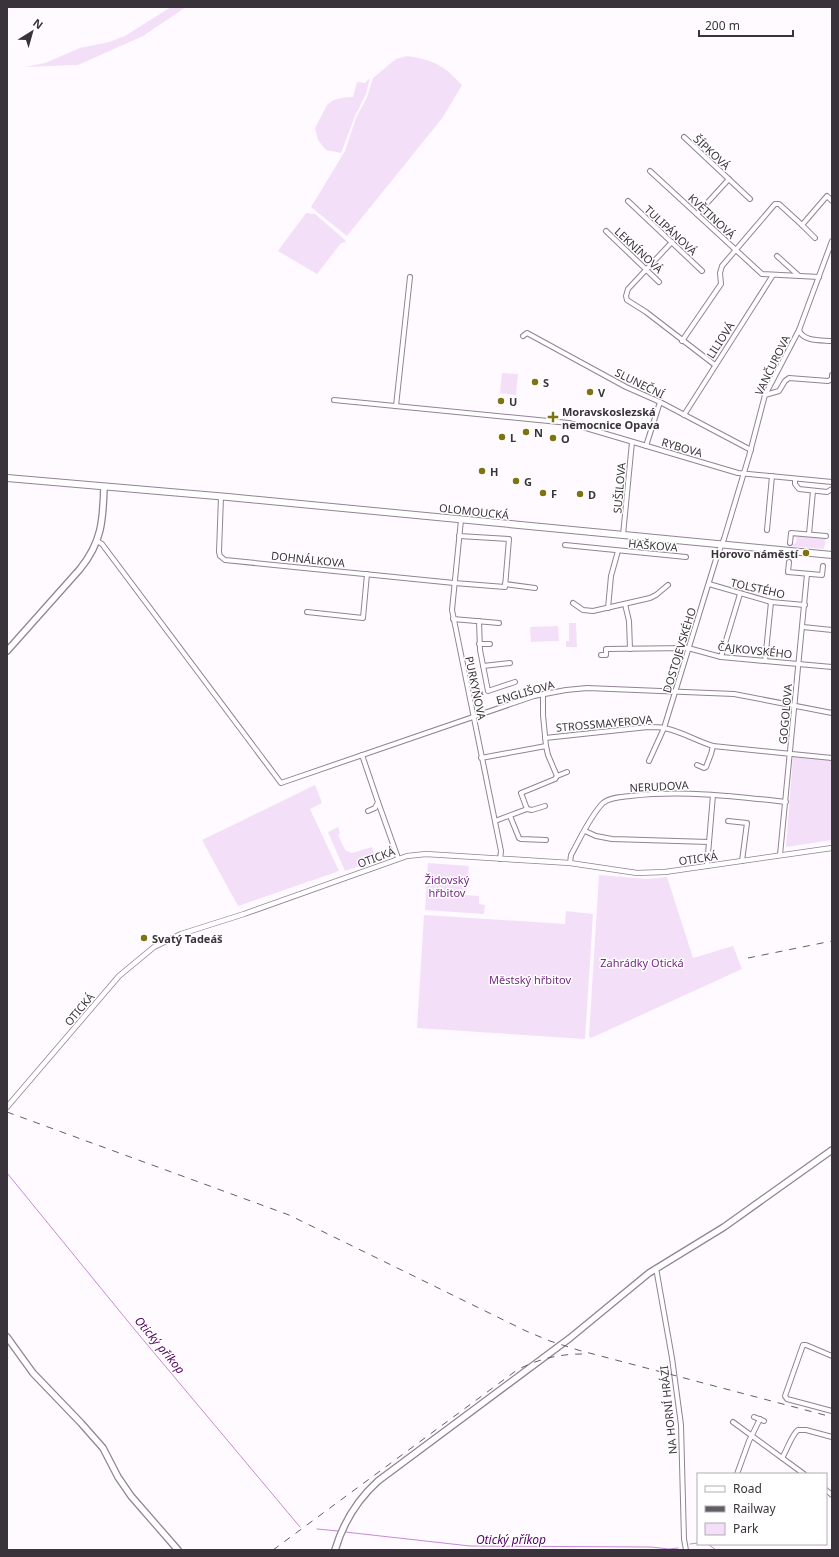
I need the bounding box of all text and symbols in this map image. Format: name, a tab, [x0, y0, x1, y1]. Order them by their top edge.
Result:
north arrow	[12, 12, 52, 52]
scale bar	[699, 12, 793, 38]
text: N	[30, 15, 46, 32]
text: 200 m	[705, 17, 740, 34]
street label: ŠÍPKOVÁ	[691, 131, 734, 173]
street label: KVĚTINOVÁ	[685, 190, 740, 242]
street label: TULIPÁNOVÁ	[641, 202, 701, 259]
street label: LEKNÍNOVÁ	[612, 224, 667, 277]
street label: LILIOVÁ	[703, 318, 738, 361]
street label: VANČUROVA	[751, 332, 793, 398]
street label: SLUNEČNÍ	[613, 365, 667, 402]
place label: S	[543, 375, 549, 390]
marker: S	[530, 377, 540, 387]
place label: V	[598, 385, 606, 400]
marker: V	[585, 387, 595, 397]
place label: U	[509, 394, 517, 409]
marker: U	[496, 396, 506, 406]
place label: Moravskoslezská nemocnice Opava	[562, 404, 660, 432]
marker: Moravskoslezská nemocnice Opava	[547, 411, 559, 423]
place label: N	[534, 425, 543, 440]
marker: N	[521, 427, 531, 437]
place label: L	[510, 430, 516, 445]
place label: O	[561, 431, 570, 446]
marker: L	[497, 432, 507, 442]
marker: O	[548, 433, 558, 443]
street label: RYBOVA	[660, 434, 705, 460]
street label: SUŠILOVA	[609, 461, 629, 514]
place label: H	[490, 464, 498, 479]
marker: H	[477, 466, 487, 476]
place label: G	[524, 474, 532, 489]
marker: G	[511, 476, 521, 486]
place label: F	[551, 486, 557, 501]
place label: D	[588, 487, 596, 502]
marker: F	[538, 488, 548, 498]
marker: D	[575, 489, 585, 499]
street label: OLOMOUCKÁ	[438, 500, 511, 522]
street label: HAŠKOVA	[628, 535, 679, 555]
place label: Horovo náměstí	[711, 546, 799, 561]
street label: DOHNÁLKOVA	[270, 548, 347, 570]
marker: Horovo náměstí	[801, 548, 811, 558]
street label: TOLSTÉHO	[729, 574, 787, 602]
street label: DOSTOJEVSKÉHO	[659, 605, 699, 695]
street label: ČAJKOVSKÉHO	[717, 639, 793, 661]
street label: PURKYŇOVA	[462, 655, 490, 722]
street label: ENGLIŠOVA	[494, 676, 557, 707]
street label: GOGOLOVA	[775, 682, 795, 745]
street label: STROSSMAYEROVA	[555, 711, 654, 735]
street label: NERUDOVA	[629, 777, 690, 795]
street label: OTICKÁ	[355, 843, 398, 871]
street label: OTICKÁ	[678, 848, 719, 868]
park label: Židovský hřbitov	[425, 872, 470, 900]
place label: Svatý Tadeáš	[152, 931, 223, 946]
marker: Svatý Tadeáš	[139, 933, 149, 943]
park label: Zahrádky Otická	[600, 955, 684, 970]
park label: Městský hřbitov	[489, 972, 571, 987]
street label: OTICKÁ	[61, 989, 98, 1029]
water label: Otický příkop	[131, 1313, 189, 1377]
street label: NA HORNÍ HRÁZI	[656, 1365, 680, 1455]
legend	[697, 1473, 827, 1545]
text: Road	[733, 1480, 762, 1497]
text: Railway	[733, 1500, 777, 1517]
text: Park	[733, 1520, 759, 1537]
water label: Otický příkop	[476, 1531, 546, 1548]

